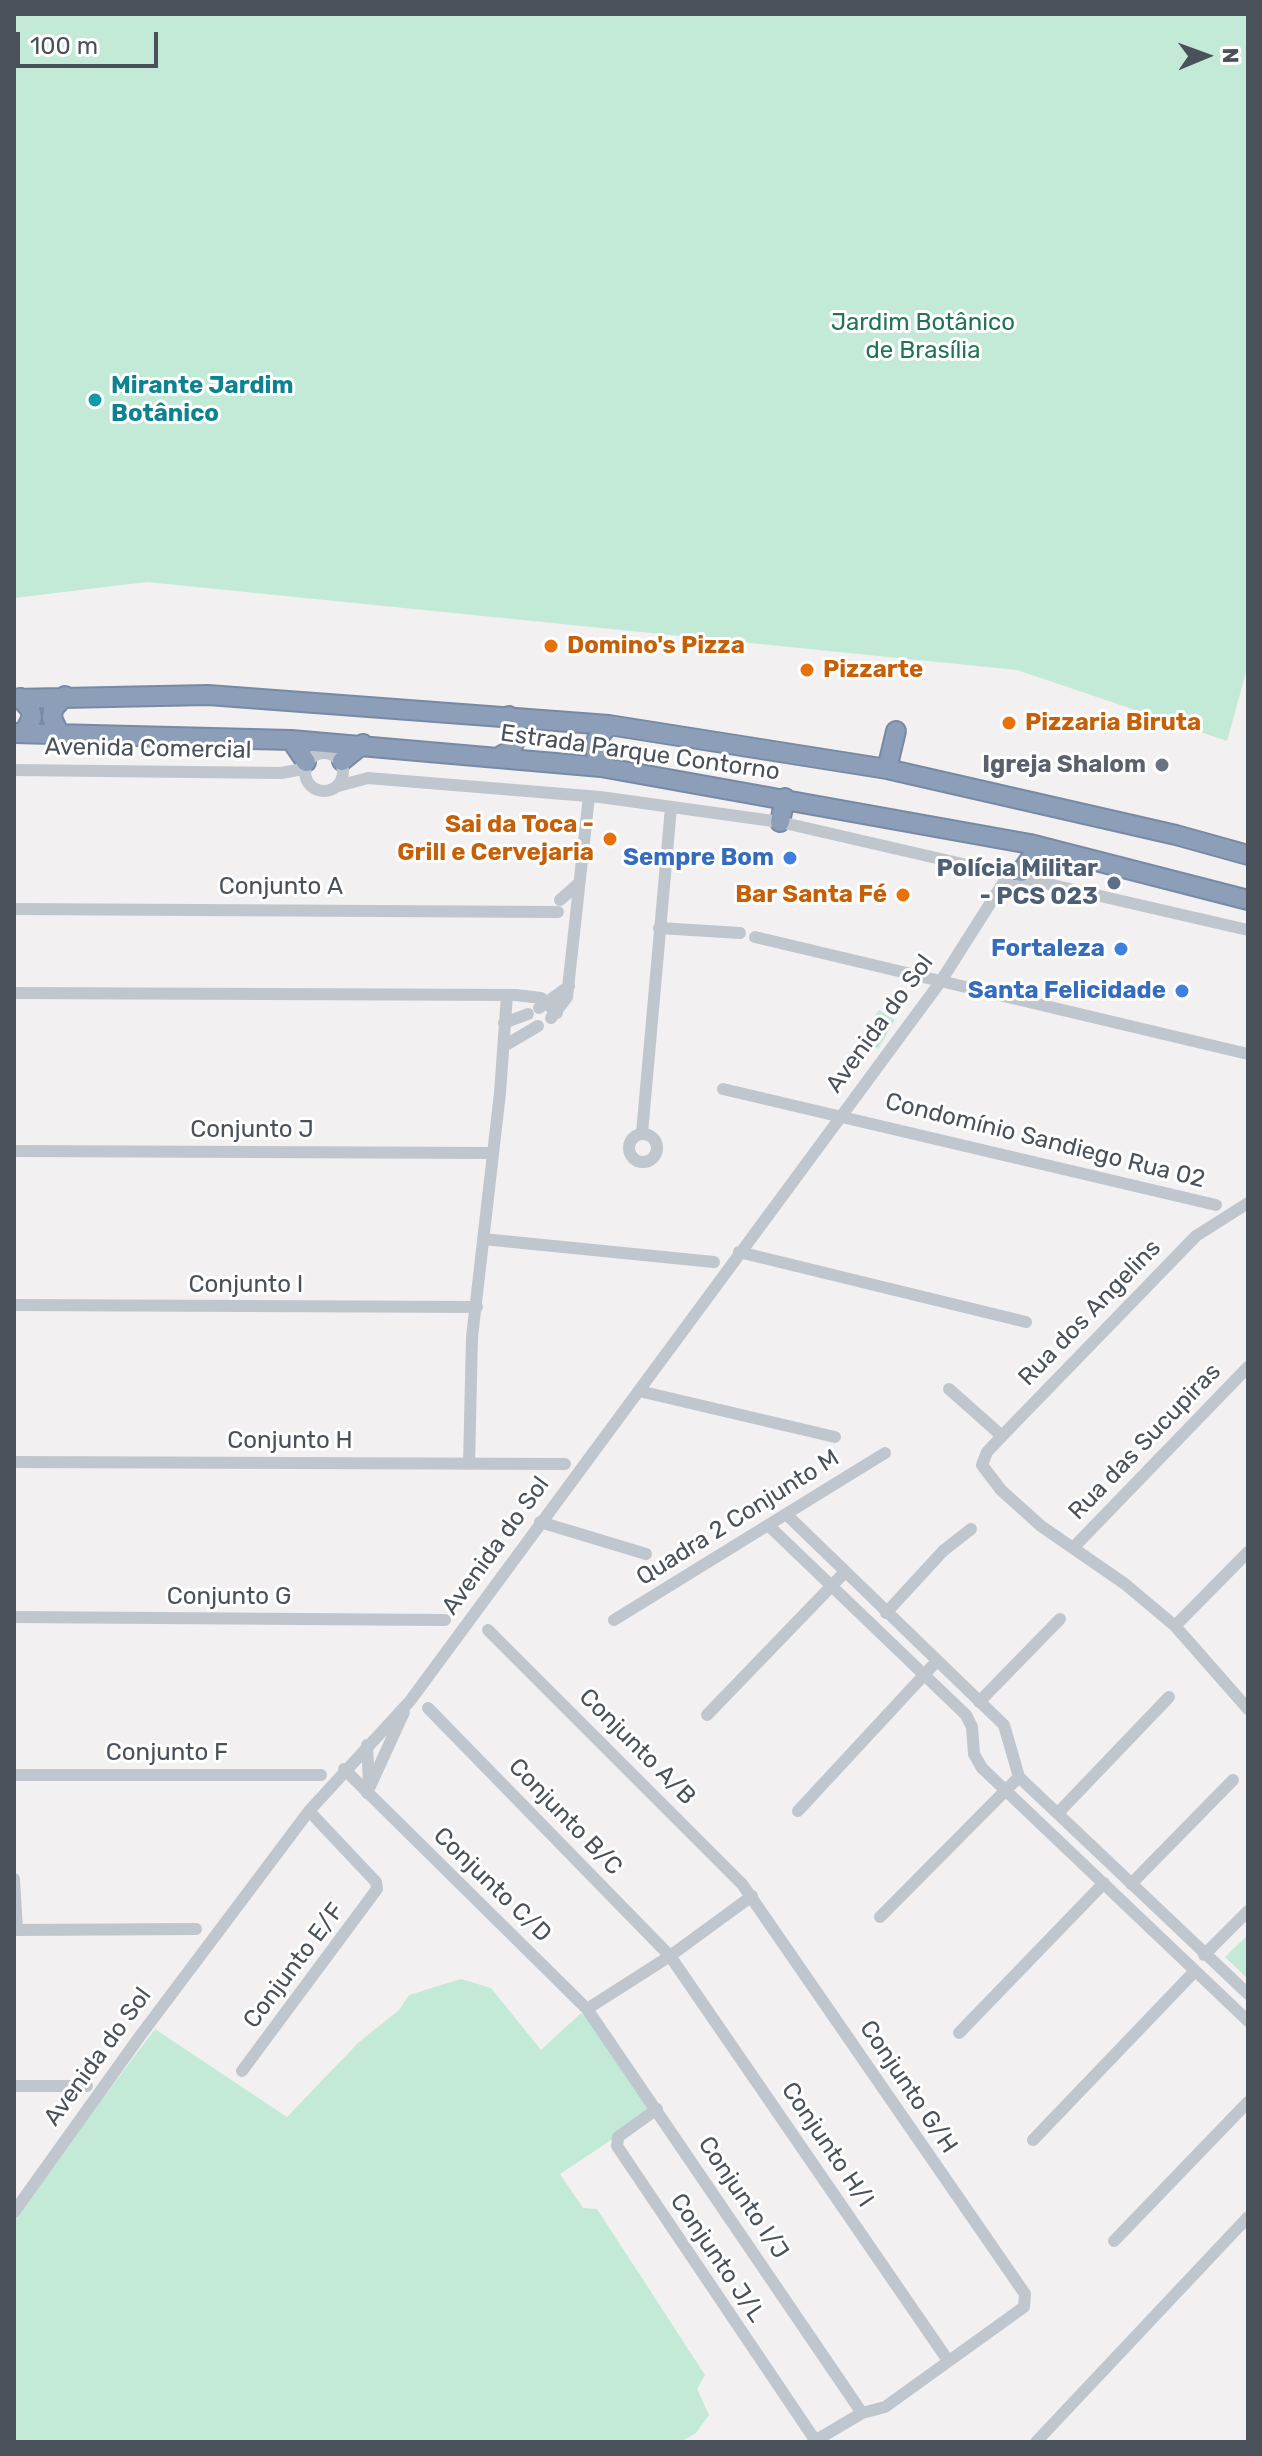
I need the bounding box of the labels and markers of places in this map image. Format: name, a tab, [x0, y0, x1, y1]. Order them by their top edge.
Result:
place label: Mirante Jardim Botânico	[111, 372, 293, 428]
marker: Mirante Jardim Botânico	[86, 391, 104, 409]
place label: Domino's Pizza	[567, 632, 745, 660]
marker: Domino's Pizza	[542, 637, 560, 655]
place label: Pizzarte	[823, 656, 923, 684]
marker: Pizzarte	[798, 661, 816, 679]
place label: Pizzaria Biruta	[1025, 709, 1201, 737]
marker: Pizzaria Biruta	[1000, 714, 1018, 732]
place label: Igreja Shalom	[982, 751, 1146, 779]
marker: Igreja Shalom	[1153, 756, 1171, 774]
place label: Sai da Toca - Grill e Cervejaria	[397, 811, 594, 867]
marker: Sai da Toca - Grill e Cervejaria	[601, 830, 619, 848]
place label: Sempre Bom	[623, 844, 774, 872]
marker: Sempre Bom	[781, 849, 799, 867]
place label: Polícia Militar - PCS 023	[937, 855, 1098, 911]
marker: Polícia Militar - PCS 023	[1105, 874, 1123, 892]
place label: Bar Santa Fé	[735, 881, 887, 909]
marker: Bar Santa Fé	[894, 886, 912, 904]
place label: Fortaleza	[991, 935, 1105, 963]
marker: Fortaleza	[1112, 940, 1130, 958]
place label: Santa Felicidade	[968, 977, 1166, 1005]
marker: Santa Felicidade	[1173, 982, 1191, 1000]

